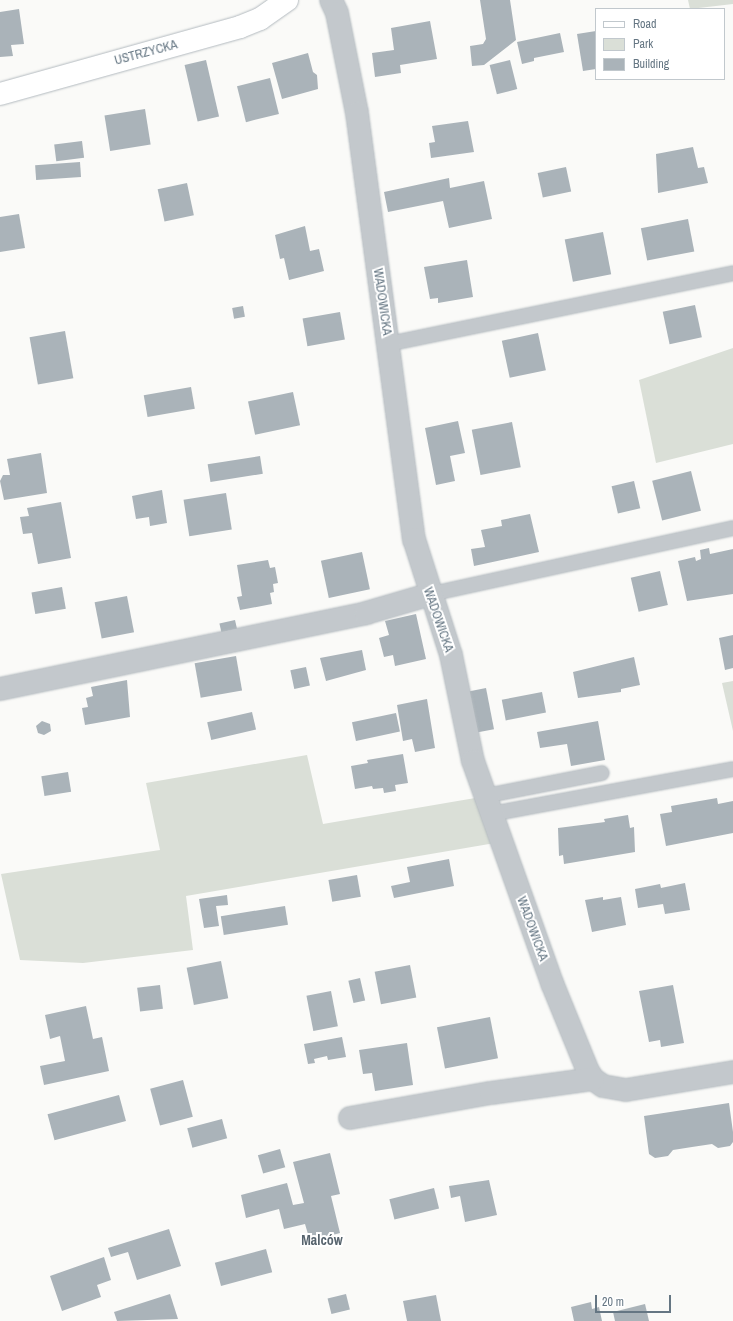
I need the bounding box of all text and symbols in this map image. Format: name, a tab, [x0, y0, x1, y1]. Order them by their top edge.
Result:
legend	[595, 8, 725, 80]
text: Road	[633, 16, 657, 32]
text: Park	[633, 36, 653, 52]
street label: USTRZYCKA	[113, 37, 179, 69]
text: Building	[633, 56, 669, 72]
street label: WADOWICKA	[370, 267, 394, 337]
street label: WADOWICKA	[420, 585, 456, 655]
street label: WADOWICKA	[513, 895, 551, 963]
district label: Malców	[301, 1232, 343, 1248]
scale bar	[597, 1287, 673, 1313]
text: 20 m	[602, 1294, 624, 1310]

